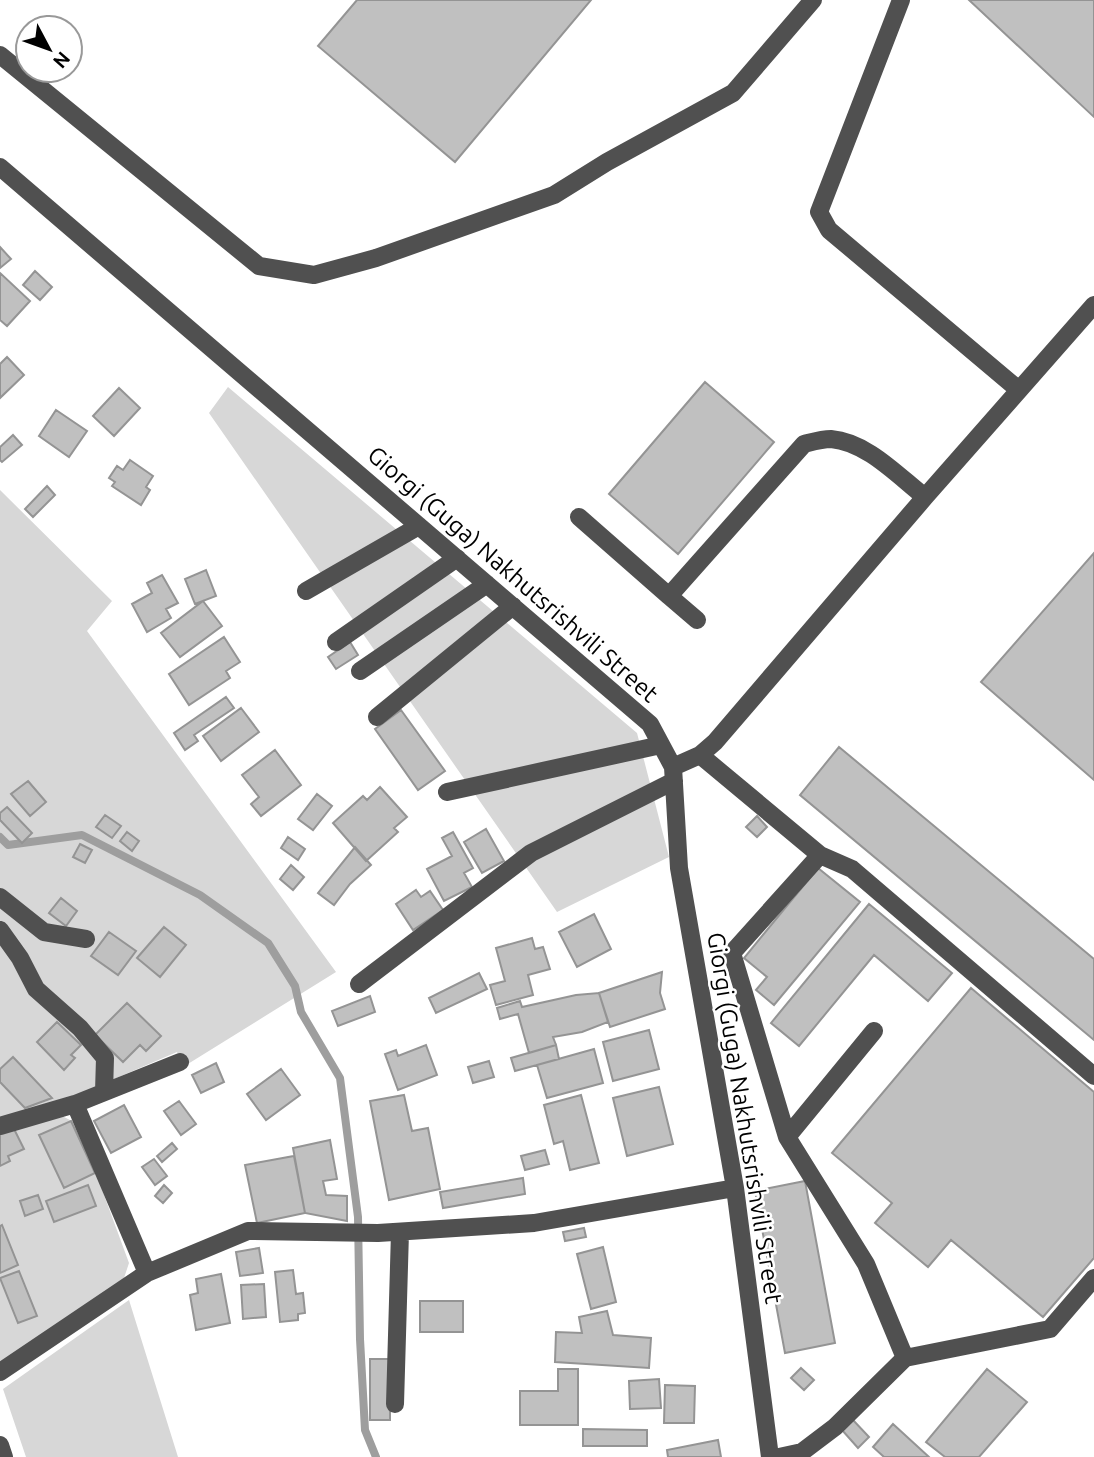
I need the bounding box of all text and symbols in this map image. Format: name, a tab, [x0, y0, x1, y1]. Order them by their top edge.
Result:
north arrow	[14, 14, 84, 84]
text: N	[49, 48, 75, 73]
street label: Giorgi (Guga) Nakhutsrishvili Street	[362, 441, 664, 708]
street label: Giorgi (Guga) Nakhutsrishvili Street	[702, 930, 788, 1306]

